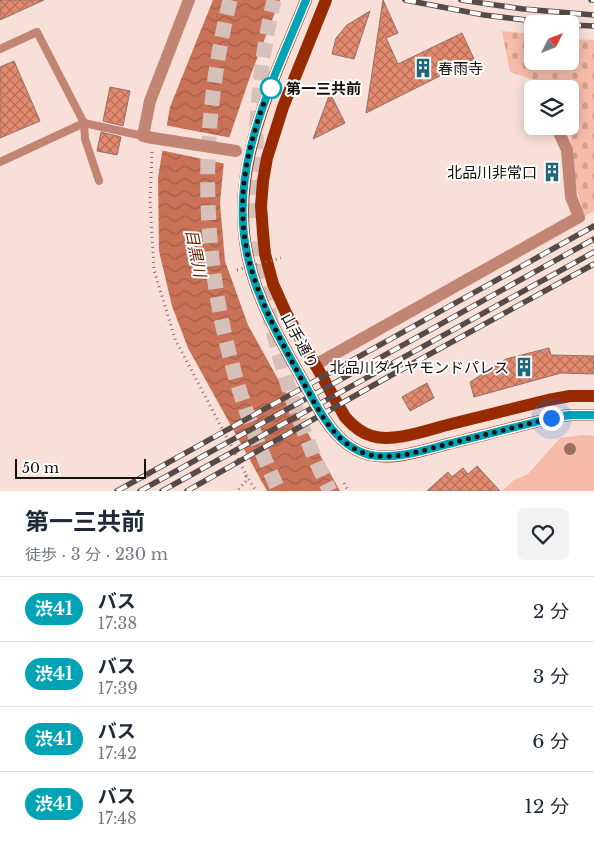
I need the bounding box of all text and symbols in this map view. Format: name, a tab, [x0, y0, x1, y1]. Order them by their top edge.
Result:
north arrow	[524, 15, 579, 70]
map controls	[524, 15, 579, 135]
building icon: 春雨寺	[412, 57, 434, 79]
place label: 春雨寺	[438, 59, 483, 78]
marker: 第一三共前	[260, 77, 282, 99]
place label: 第一三共前	[286, 79, 361, 98]
button: layers	[524, 80, 579, 135]
building icon: 北品川非常口	[541, 161, 563, 183]
place label: 北品川非常口	[447, 163, 537, 182]
water label: 目黒川	[182, 228, 211, 280]
street label: 山手通り	[278, 310, 322, 372]
building icon: 北品川ダイヤモンドパレス	[513, 356, 535, 378]
place label: 北品川ダイヤモンドパレス	[329, 358, 509, 377]
your location	[539, 406, 564, 431]
scale bar	[15, 456, 146, 479]
text: 50 m	[22, 459, 59, 477]
text: 第一三共前	[25, 507, 145, 536]
button: heart	[517, 508, 569, 560]
text: 徒歩 · 3 分 · 230 m	[25, 544, 168, 564]
text: バス	[98, 590, 136, 613]
text: 渋41	[35, 598, 73, 620]
text: 2 分	[533, 600, 569, 623]
text: 17:38	[98, 613, 137, 633]
text: バス	[98, 655, 136, 678]
text: 渋41	[35, 663, 73, 685]
text: 3 分	[533, 665, 569, 688]
text: 17:39	[98, 678, 138, 698]
text: バス	[98, 720, 136, 743]
text: 渋41	[35, 728, 73, 750]
text: 6 分	[532, 730, 569, 753]
text: 17:42	[98, 743, 137, 763]
text: バス	[98, 785, 136, 808]
text: 渋41	[35, 793, 73, 815]
text: 12 分	[524, 795, 569, 818]
text: 17:48	[98, 808, 137, 828]

